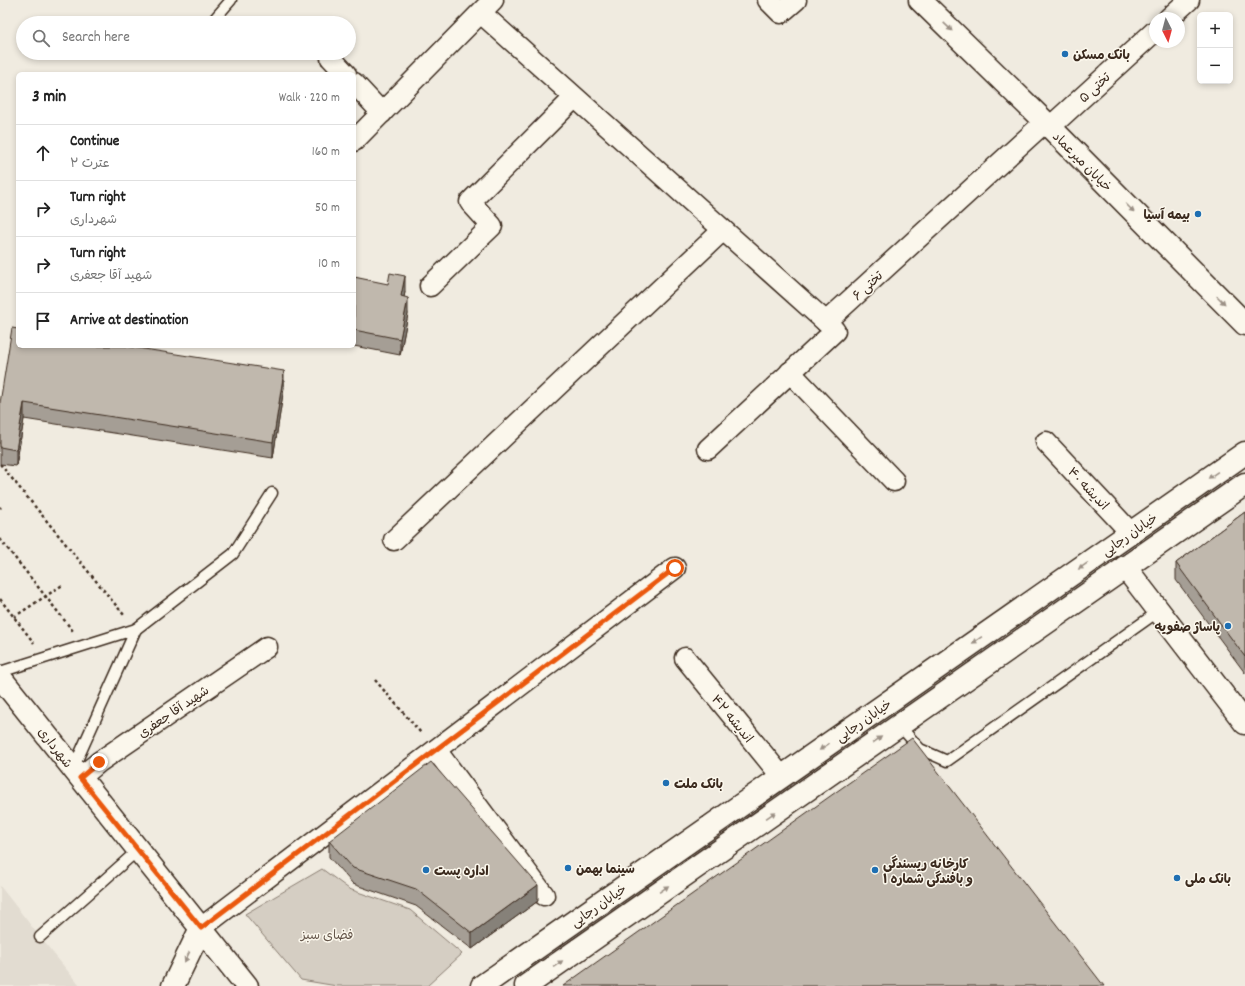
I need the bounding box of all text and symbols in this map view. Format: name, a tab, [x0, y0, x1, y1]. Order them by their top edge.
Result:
north arrow	[1149, 12, 1185, 48]
map controls	[1197, 12, 1233, 84]
button: +	[1197, 12, 1233, 48]
search box	[16, 16, 356, 60]
one-way arrow	[943, 22, 953, 32]
icon: search	[30, 27, 52, 49]
text: Search here	[62, 27, 130, 49]
place label: بانک مسکن	[1073, 47, 1130, 66]
button: −	[1197, 48, 1233, 84]
marker: بانک مسکن	[1060, 49, 1070, 59]
street label: تختی ۵	[1076, 69, 1116, 108]
text: 3 min	[32, 86, 66, 110]
text: Walk · 220 m	[279, 89, 340, 108]
street label: خیابان میرعماد	[1047, 129, 1115, 197]
text: Continue	[70, 131, 119, 153]
icon: ahead	[32, 142, 54, 164]
text: 160 m	[312, 143, 340, 162]
text: عترت ۲	[70, 155, 110, 174]
text: Turn right	[70, 187, 126, 209]
icon: right	[32, 198, 54, 220]
text: 50 m	[315, 199, 340, 218]
one-way arrow	[1125, 203, 1135, 213]
place label: بیمه آسیا	[1143, 207, 1190, 226]
marker: بیمه آسیا	[1193, 209, 1203, 219]
text: شهرداری	[70, 211, 117, 230]
text: Turn right	[70, 243, 126, 265]
icon: right	[32, 254, 54, 276]
text: 10 m	[318, 255, 340, 274]
text: شهید آقا جعفری	[70, 267, 152, 286]
street label: تختی ۶	[849, 267, 889, 306]
one-way arrow	[1217, 295, 1226, 305]
icon: arrive	[32, 310, 54, 332]
text: Arrive at destination	[70, 310, 188, 332]
street label: اندیشه ۴۰	[1062, 464, 1112, 515]
one-way arrow	[1208, 471, 1218, 479]
street label: خیابان رجایی	[1099, 510, 1162, 562]
route start	[666, 559, 684, 577]
one-way arrow	[1078, 562, 1089, 570]
place label: پاساژ صفویه	[1154, 619, 1220, 638]
marker: پاساژ صفویه	[1223, 621, 1233, 631]
one-way arrow	[972, 636, 982, 644]
street label: شهید آقا جعفری	[135, 682, 214, 744]
street label: اندیشه ۴۲	[706, 691, 756, 748]
street label: خیابان رجایی	[833, 696, 896, 748]
street label: شهرداری	[32, 724, 76, 773]
one-way arrow	[872, 736, 883, 744]
one-way arrow	[819, 743, 830, 751]
route end	[90, 753, 108, 771]
place label: بانک ملت	[674, 776, 723, 795]
marker: بانک ملت	[661, 778, 671, 788]
one-way arrow	[765, 811, 776, 819]
place label: کارخانه ریسندگی و بافندگی شماره ۱	[883, 855, 973, 890]
place label: سینما بهمن	[576, 861, 635, 880]
place label: اداره پست	[434, 863, 489, 882]
marker: سینما بهمن	[563, 863, 573, 873]
marker: اداره پست	[421, 865, 431, 875]
marker: کارخانه ریسندگی و بافندگی شماره ۱	[870, 865, 880, 875]
place label: بانک ملی	[1185, 871, 1231, 890]
marker: بانک ملی	[1172, 873, 1182, 883]
street label: خیابان رجایی	[568, 881, 631, 933]
one-way arrow	[659, 885, 669, 893]
park label: فضای سبز	[300, 927, 353, 946]
one-way arrow	[184, 951, 190, 963]
one-way arrow	[552, 960, 563, 968]

